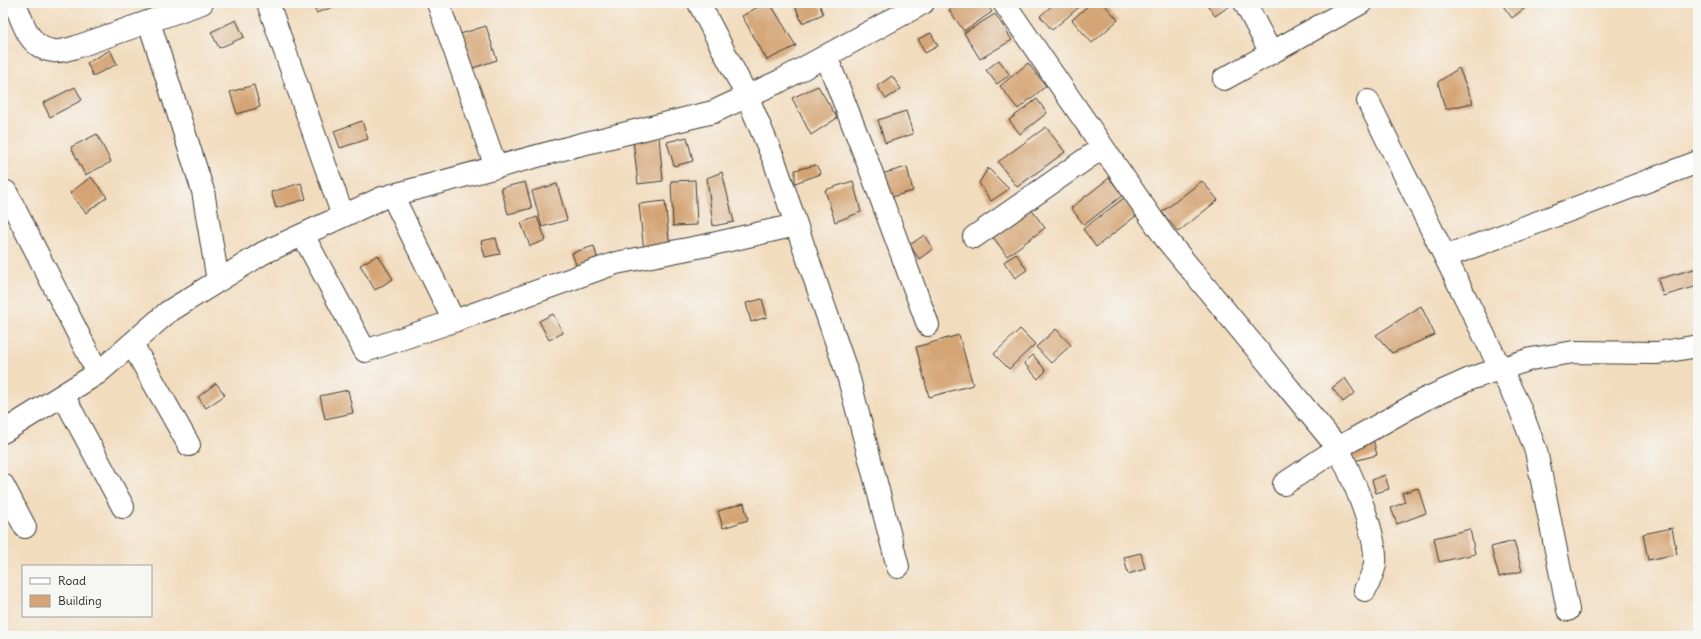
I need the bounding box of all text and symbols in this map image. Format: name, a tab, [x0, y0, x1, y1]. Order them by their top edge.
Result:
legend	[22, 565, 152, 617]
text: Road	[58, 573, 86, 588]
text: Building	[58, 593, 102, 608]

